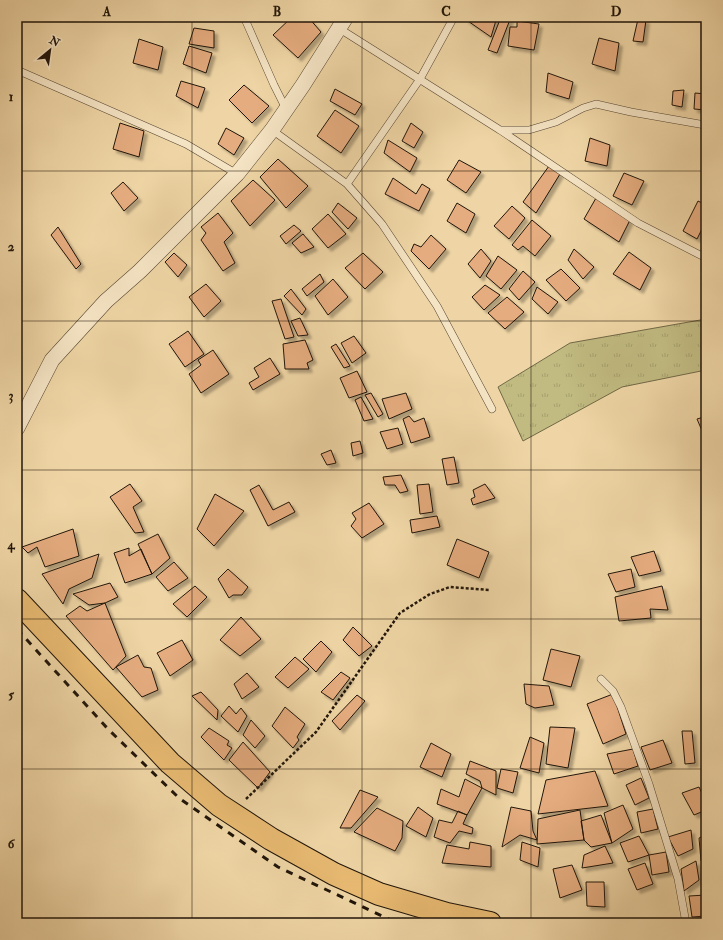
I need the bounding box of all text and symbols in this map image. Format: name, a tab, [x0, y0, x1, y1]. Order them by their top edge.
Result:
text: A	[102, 4, 112, 20]
text: B	[273, 4, 281, 20]
text: C	[441, 4, 451, 20]
text: D	[611, 4, 622, 20]
north arrow	[30, 30, 70, 70]
text: N	[46, 33, 63, 50]
text: 1	[9, 89, 14, 105]
text: 2	[8, 239, 15, 255]
text: 3	[9, 388, 14, 404]
text: 4	[6, 537, 15, 553]
text: 5	[8, 687, 14, 703]
text: 6	[8, 836, 16, 852]

